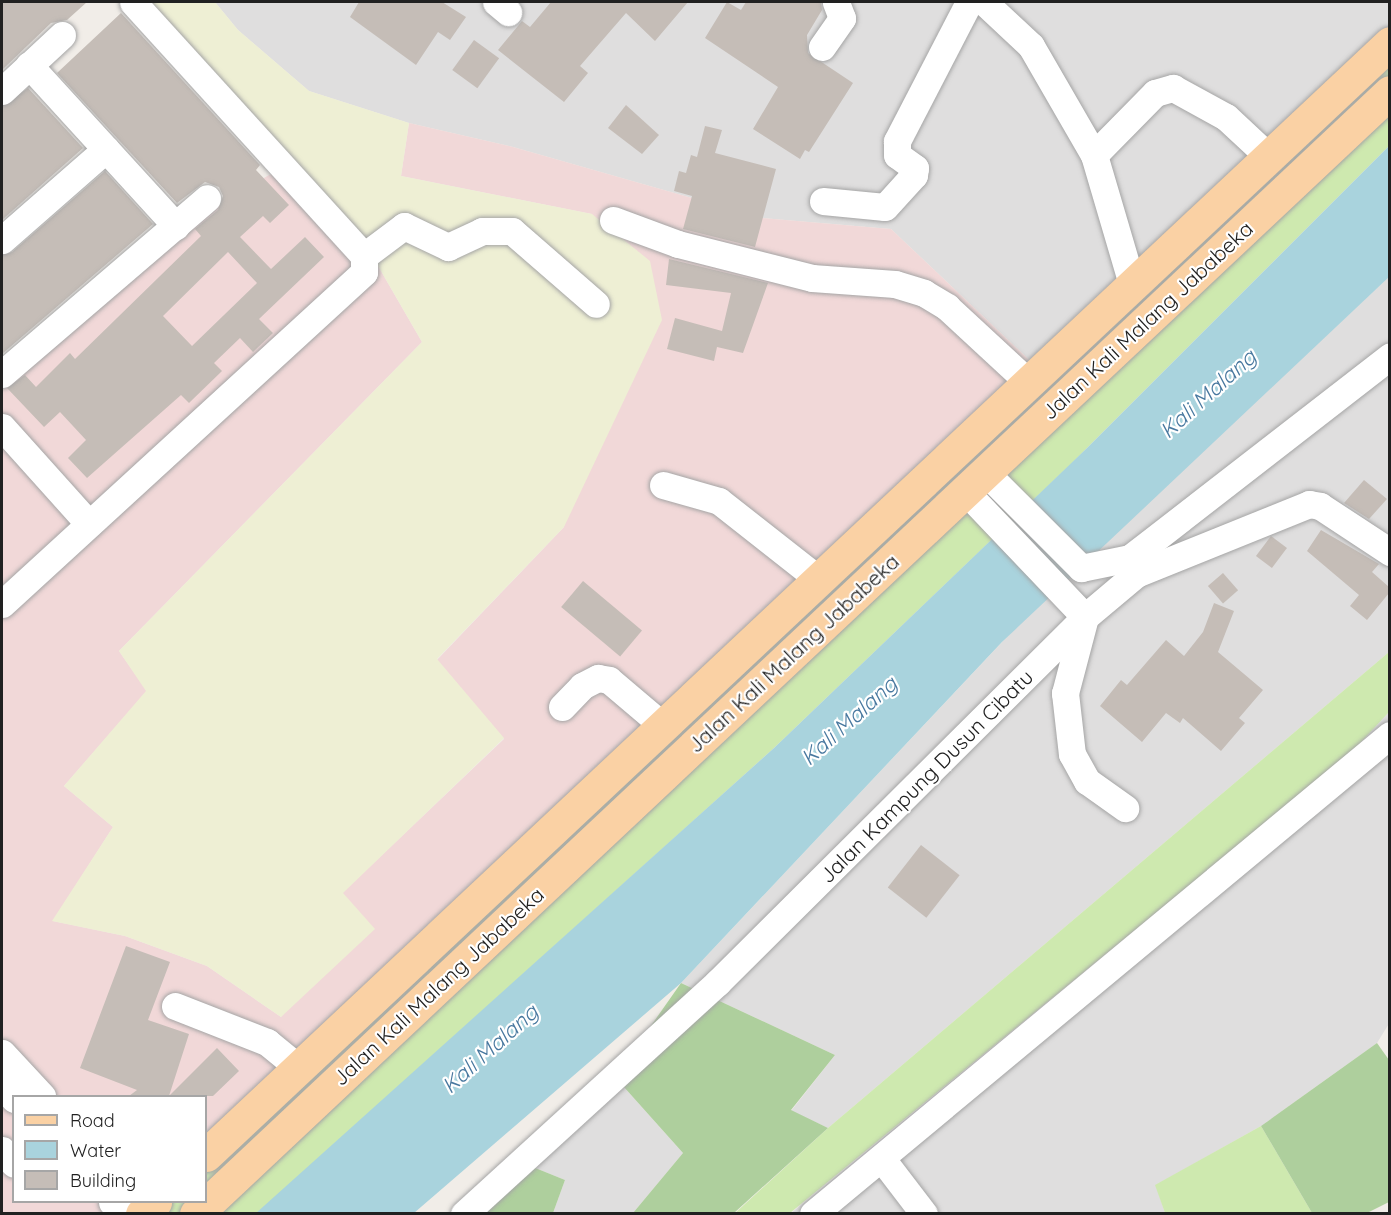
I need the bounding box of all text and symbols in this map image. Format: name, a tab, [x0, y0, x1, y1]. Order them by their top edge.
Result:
street label: Jalan Kali Malang Jababeka	[1036, 216, 1258, 424]
water label: Kali Malang	[1154, 344, 1262, 444]
street label: Jalan Kali Malang Jababeka	[682, 549, 904, 757]
street label: Jalan Kampung Dusun Cibatu	[814, 664, 1038, 888]
water label: Kali Malang	[795, 671, 903, 771]
street label: Jalan Kali Malang Jababeka	[327, 882, 549, 1090]
water label: Kali Malang	[436, 999, 544, 1099]
legend	[12, 1095, 207, 1203]
text: Road	[70, 1109, 115, 1132]
text: Water	[70, 1139, 121, 1162]
text: Building	[70, 1169, 136, 1192]

